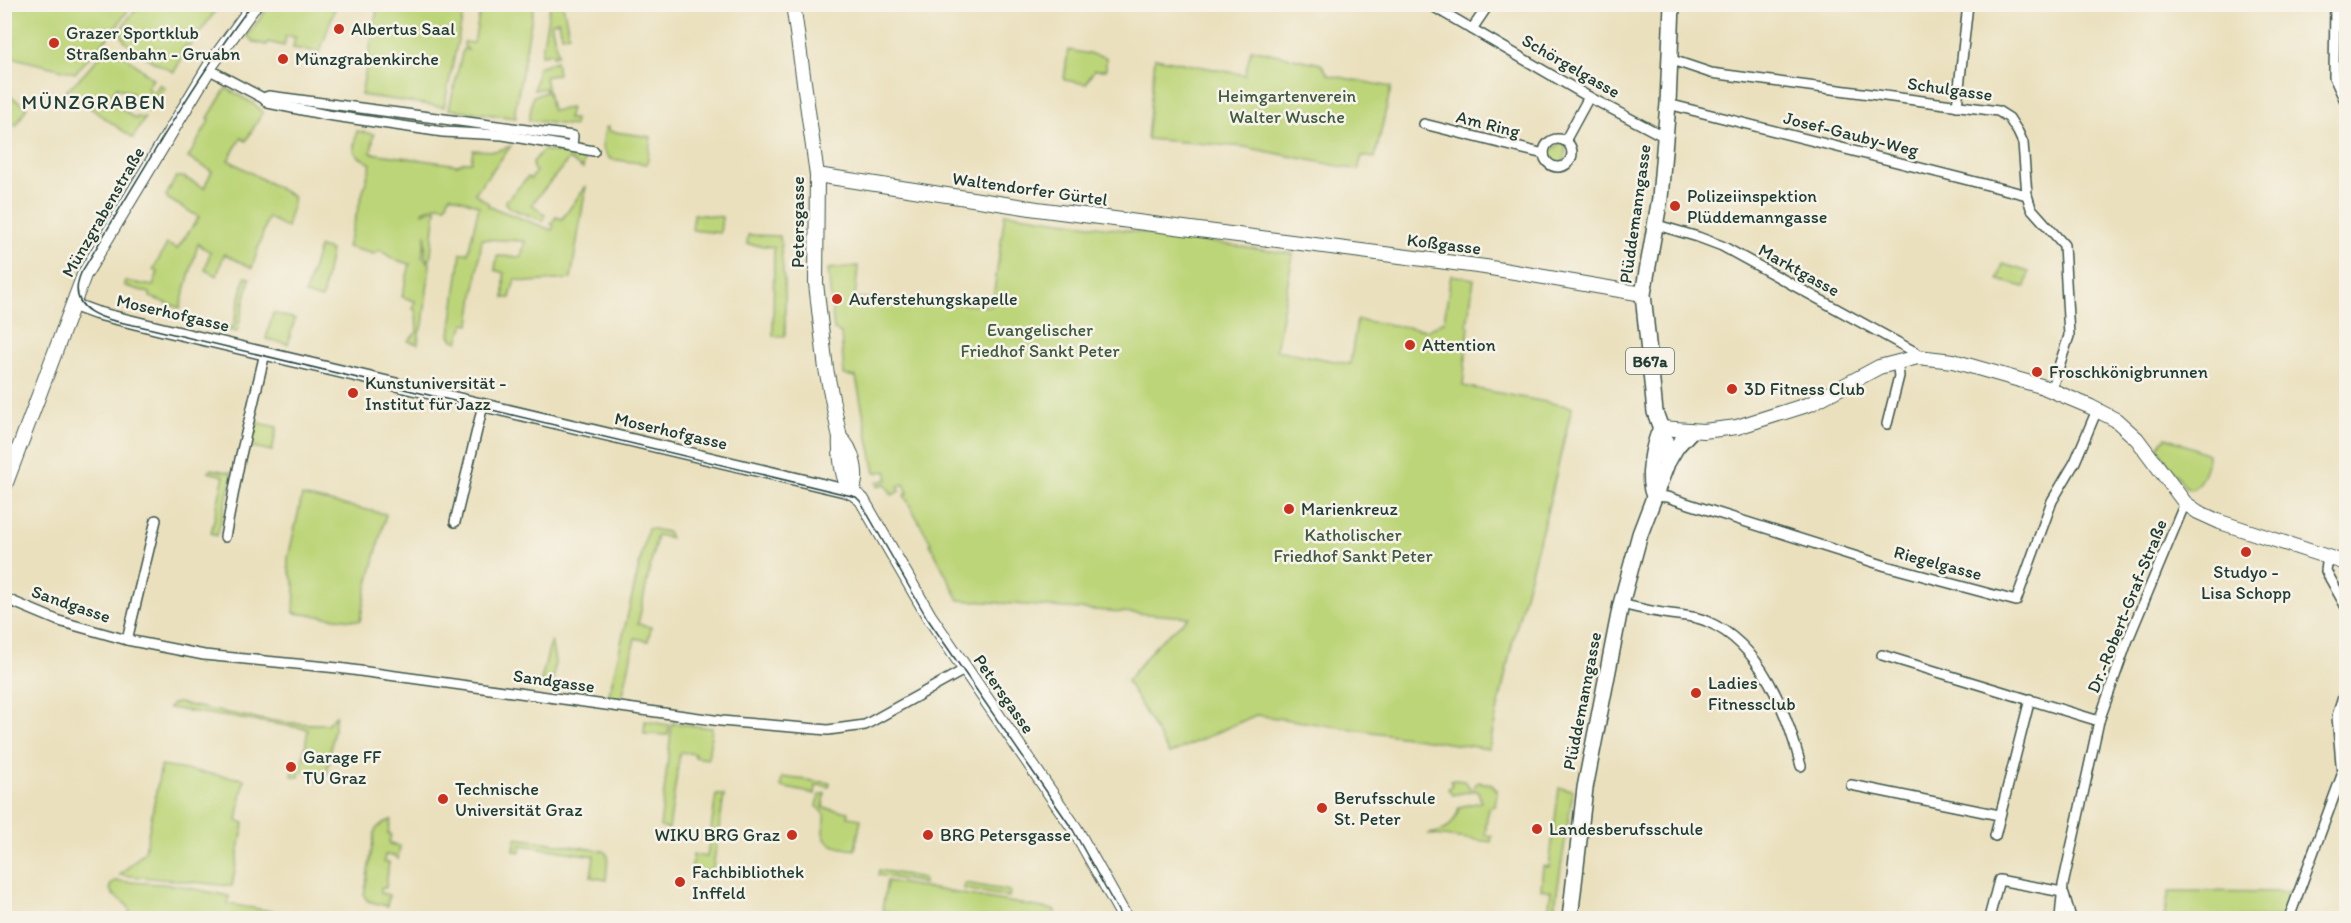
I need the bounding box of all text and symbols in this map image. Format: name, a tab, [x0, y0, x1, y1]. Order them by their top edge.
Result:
place label: Albertus Saal	[351, 18, 455, 40]
place label: Grazer Sportklub Straßenbahn - Gruabn	[66, 22, 240, 65]
marker: Albertus Saal	[332, 22, 346, 36]
street label: Schörgelgasse	[1518, 29, 1624, 103]
marker: Grazer Sportklub Straßenbahn - Gruabn	[47, 36, 61, 50]
place label: Münzgrabenkirche	[295, 48, 439, 70]
marker: Münzgrabenkirche	[276, 52, 290, 66]
street label: Schulgasse	[1906, 72, 1994, 106]
park label: Heimgartenverein Walter Wusche	[1218, 85, 1357, 128]
district label: MÜNZGRABEN	[22, 90, 166, 114]
street label: Am Ring	[1454, 105, 1523, 143]
street label: Josef-Gauby-Weg	[1781, 107, 1921, 162]
street label: Münzgrabenstraße	[57, 143, 149, 281]
street label: Plüddemanngasse	[1614, 143, 1656, 285]
street label: Waltendorfer Gürtel	[951, 167, 1109, 211]
street label: Petersgasse	[787, 176, 809, 268]
place label: Polizeiinspektion Plüddemanngasse	[1687, 185, 1827, 228]
marker: Polizeiinspektion Plüddemanngasse	[1668, 199, 1682, 213]
street label: Koßgasse	[1406, 229, 1482, 259]
street label: Marktgasse	[1755, 239, 1843, 301]
place label: Auferstehungskapelle	[849, 288, 1018, 310]
street label: Moserhofgasse	[114, 289, 232, 337]
marker: Auferstehungskapelle	[830, 292, 844, 306]
park label: Evangelischer Friedhof Sankt Peter	[960, 319, 1120, 362]
place label: Attention	[1422, 334, 1496, 356]
marker: Attention	[1403, 338, 1417, 352]
road number: B67a	[1626, 348, 1674, 374]
place label: Froschkönigbrunnen	[2049, 361, 2208, 383]
marker: Froschkönigbrunnen	[2030, 365, 2044, 379]
place label: Kunstuniversität - Institut für Jazz	[365, 372, 507, 415]
place label: 3D Fitness Club	[1744, 378, 1865, 400]
marker: 3D Fitness Club	[1725, 382, 1739, 396]
marker: Kunstuniversität - Institut für Jazz	[346, 386, 360, 400]
street label: Moserhofgasse	[612, 407, 730, 455]
place label: Marienkreuz	[1301, 498, 1398, 520]
marker: Marienkreuz	[1282, 502, 1296, 516]
street label: Dr.-Robert-Graf-Straße	[2082, 516, 2172, 696]
park label: Katholischer Friedhof Sankt Peter	[1273, 524, 1433, 567]
street label: Riegelgasse	[1892, 541, 1984, 585]
marker: Studyo - Lisa Schopp	[2239, 545, 2253, 559]
place label: Studyo - Lisa Schopp	[2201, 561, 2291, 604]
street label: Sandgasse	[29, 580, 113, 628]
street label: Plüddemanngasse	[1558, 630, 1606, 772]
street label: Petersgasse	[969, 650, 1039, 738]
street label: Sandgasse	[512, 664, 596, 698]
place label: Ladies Fitnessclub	[1708, 672, 1796, 715]
marker: Ladies Fitnessclub	[1689, 686, 1703, 700]
place label: Garage FF TU Graz	[303, 746, 382, 789]
marker: Garage FF TU Graz	[284, 760, 298, 774]
place label: Technische Universität Graz	[455, 778, 582, 821]
place label: Berufsschule St. Peter	[1334, 787, 1436, 830]
marker: Technische Universität Graz	[436, 792, 450, 806]
marker: Berufsschule St. Peter	[1315, 801, 1329, 815]
place label: Landesberufsschule	[1549, 818, 1703, 840]
marker: Landesberufsschule	[1530, 822, 1544, 836]
place label: WIKU BRG Graz	[654, 824, 780, 846]
place label: BRG Petersgasse	[940, 824, 1071, 846]
marker: WIKU BRG Graz	[785, 828, 799, 842]
marker: BRG Petersgasse	[921, 828, 935, 842]
place label: Fachbibliothek Inffeld	[692, 861, 804, 904]
marker: Fachbibliothek Inffeld	[673, 875, 687, 889]

